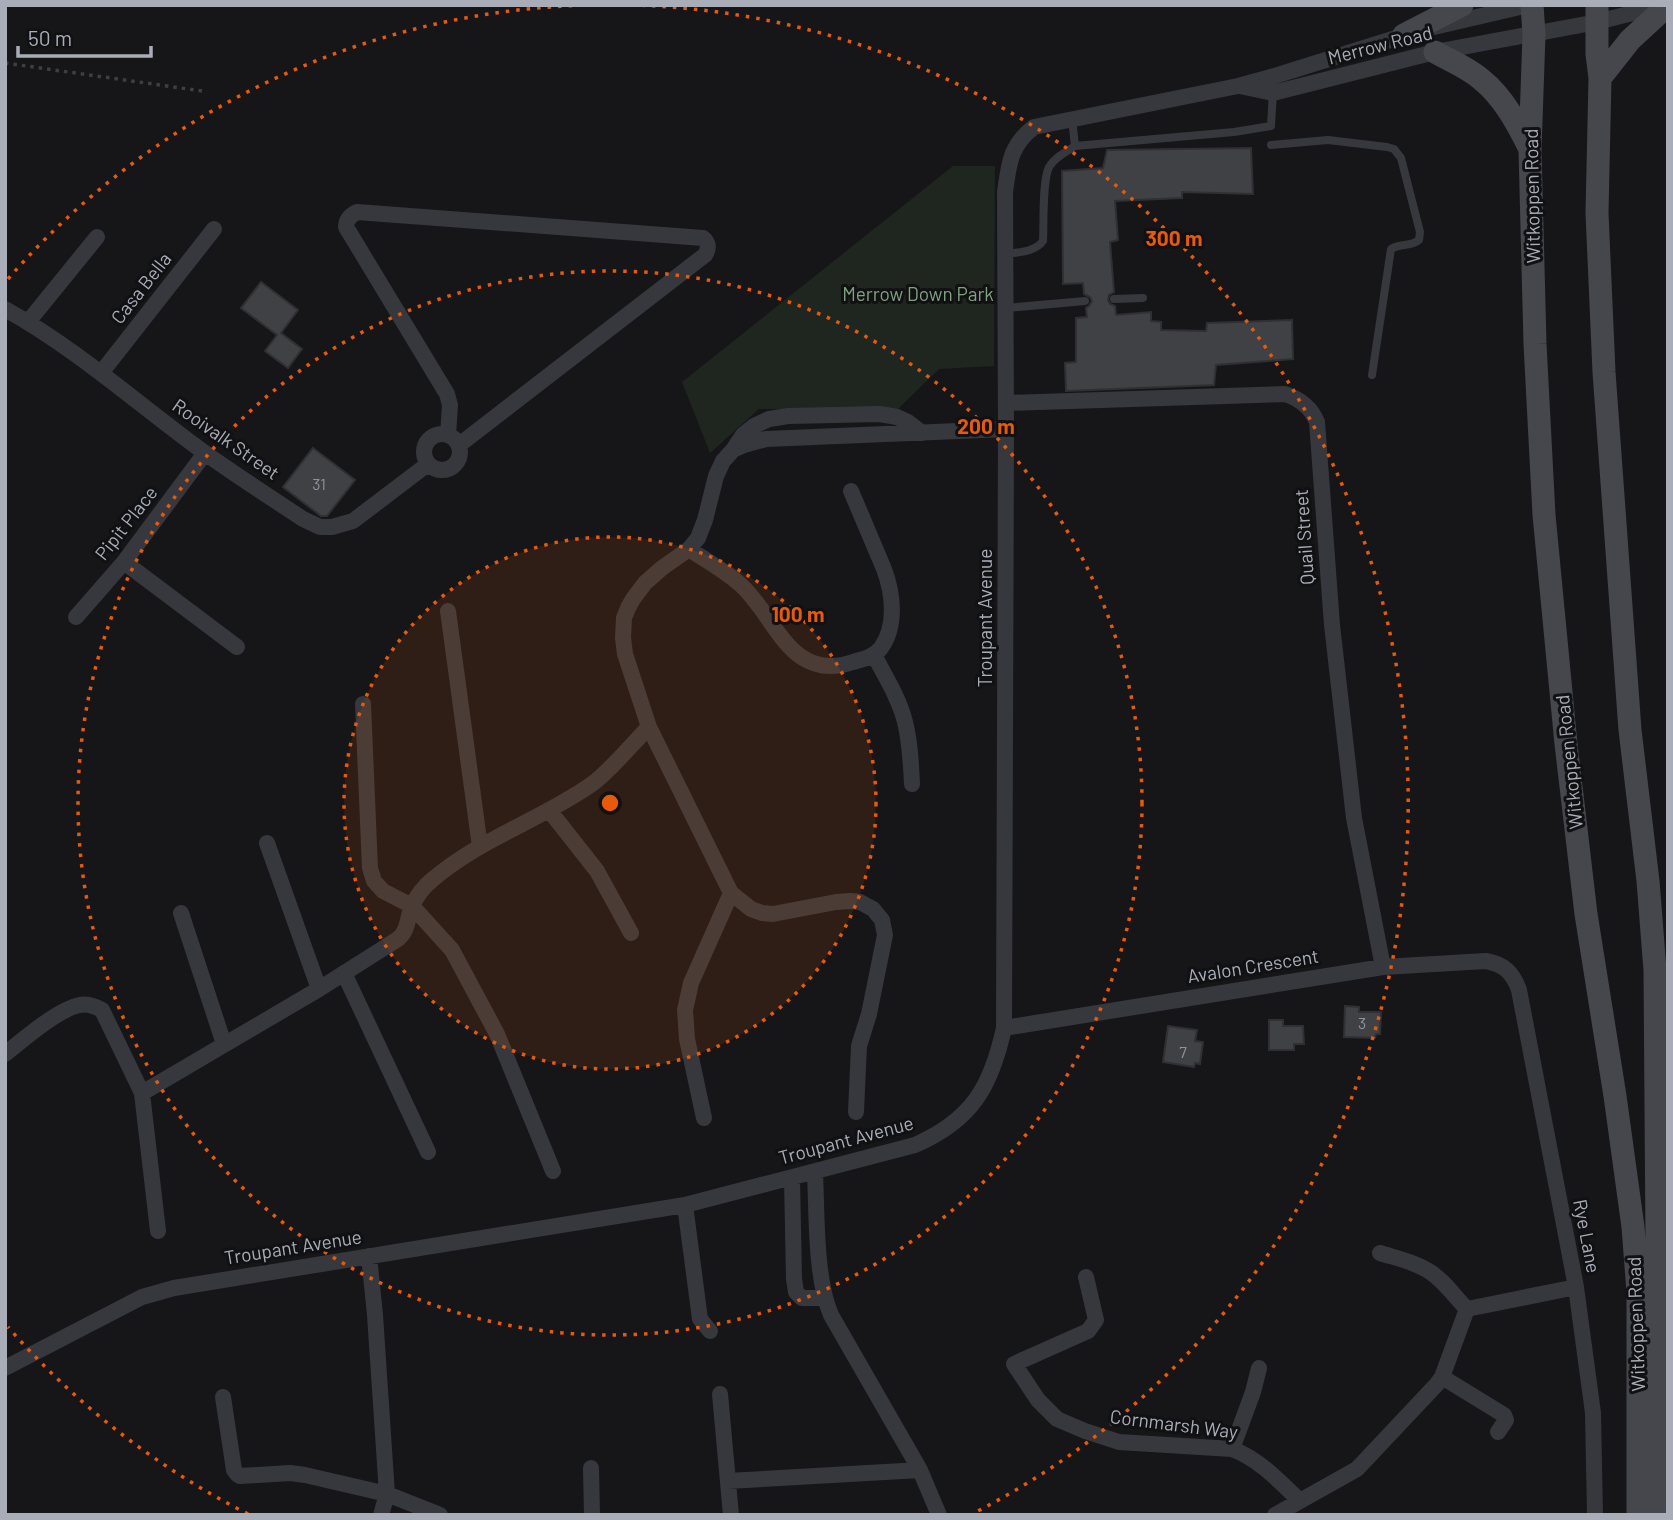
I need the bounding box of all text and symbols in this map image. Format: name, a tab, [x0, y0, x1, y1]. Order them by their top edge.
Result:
scale bar	[18, 14, 150, 58]
street label: Merrow Road	[1325, 20, 1435, 69]
text: 50 m	[28, 25, 72, 50]
street label: Witkoppen Road	[1519, 128, 1544, 264]
text: 300 m	[1145, 225, 1203, 250]
street label: Casa Bella	[106, 247, 176, 328]
park label: Merrow Down Park	[842, 282, 994, 305]
street label: Rooivalk Street	[168, 393, 284, 484]
text: 200 m	[957, 413, 1015, 438]
house number: 31	[312, 474, 326, 493]
street label: Pipit Place	[90, 481, 162, 564]
street label: Quail Street	[1289, 488, 1318, 586]
street label: Troupant Avenue	[973, 549, 996, 687]
text: 100 m	[771, 601, 825, 626]
street label: Witkoppen Road	[1550, 694, 1587, 830]
centre of rings	[598, 791, 622, 815]
street label: Avalon Crescent	[1186, 944, 1320, 987]
house number: 3	[1358, 1013, 1366, 1032]
house number: 7	[1179, 1042, 1187, 1061]
street label: Troupant Avenue	[776, 1110, 916, 1169]
street label: Rye Lane	[1569, 1197, 1606, 1275]
street label: Troupant Avenue	[223, 1224, 363, 1269]
street label: Witkoppen Road	[1622, 1256, 1649, 1392]
street label: Cornmarsh Way	[1109, 1404, 1240, 1443]

